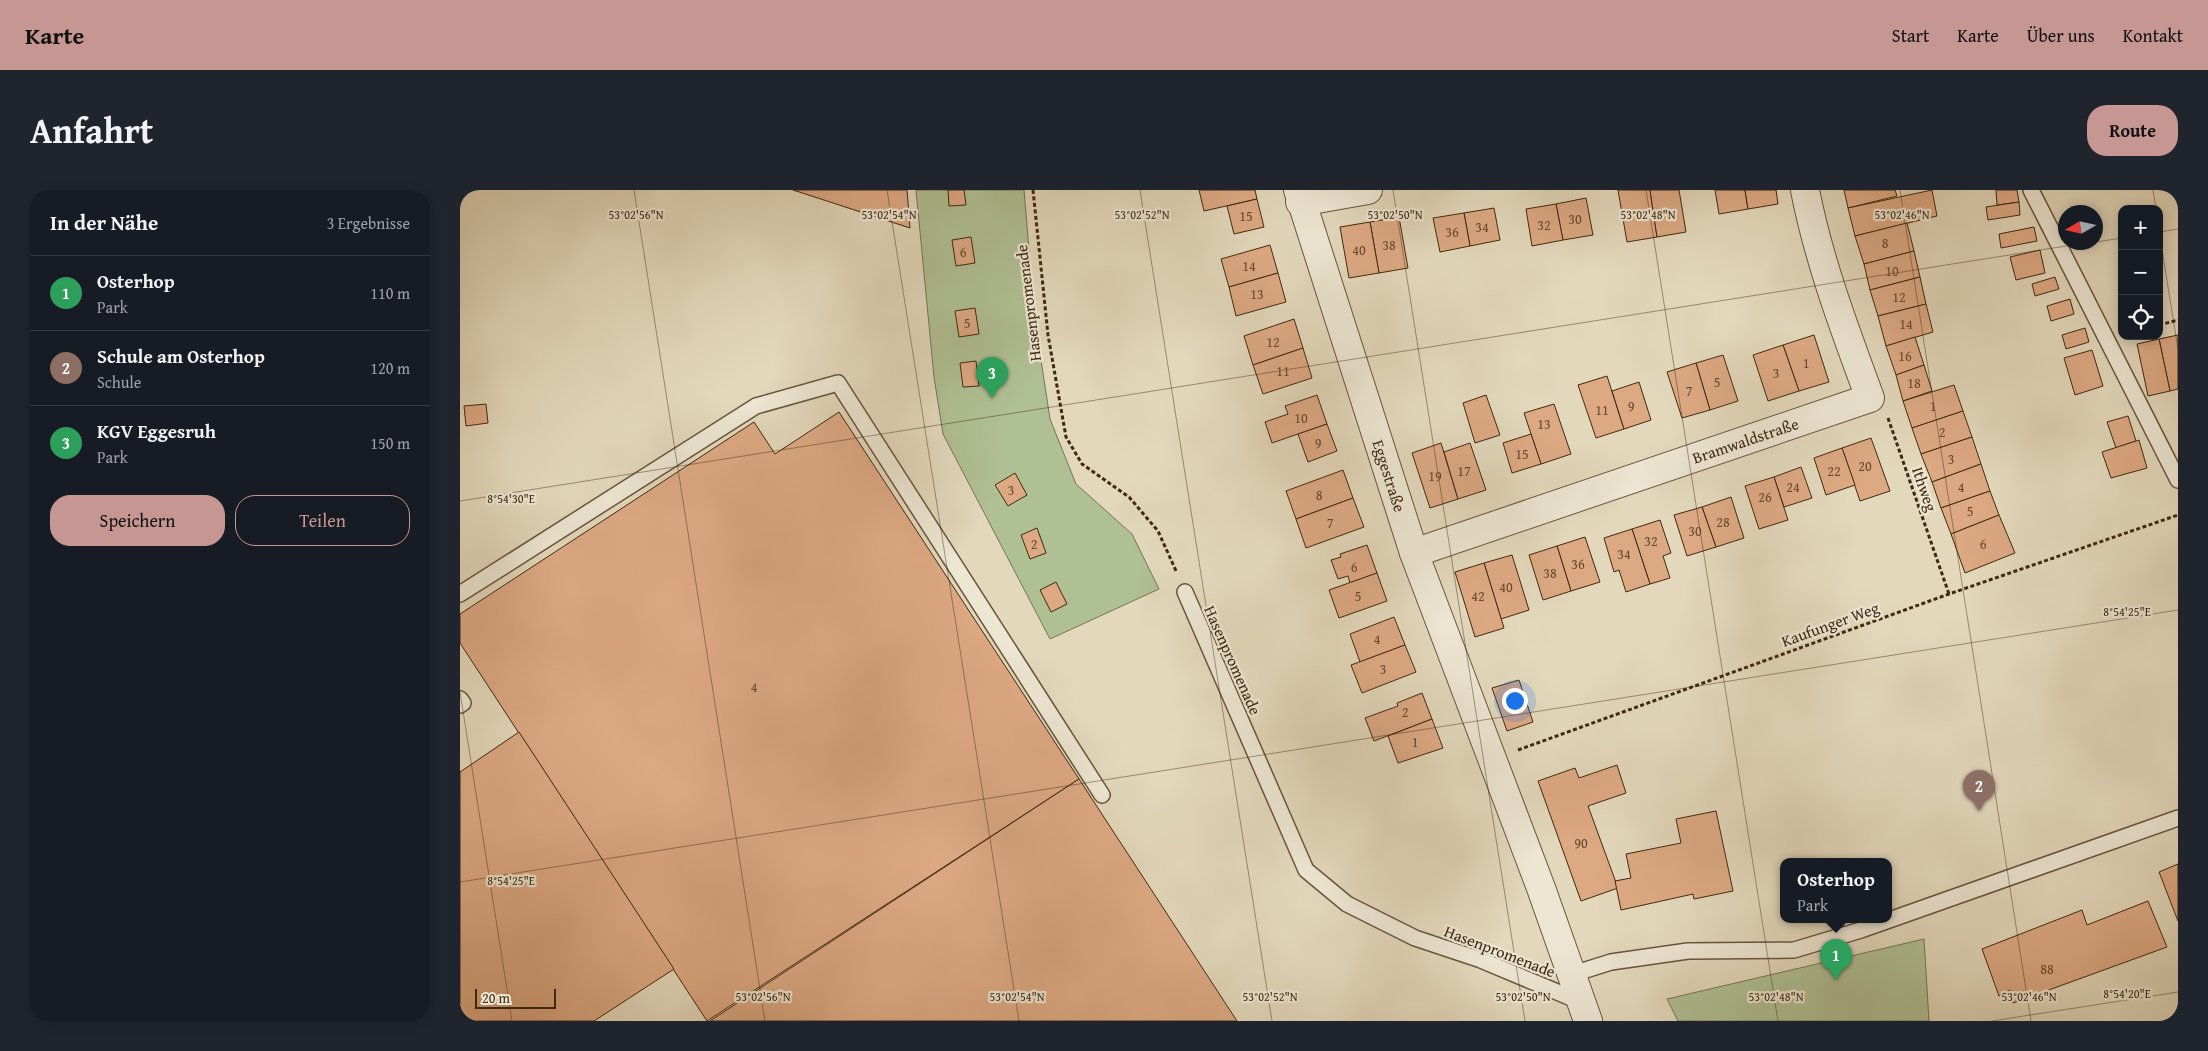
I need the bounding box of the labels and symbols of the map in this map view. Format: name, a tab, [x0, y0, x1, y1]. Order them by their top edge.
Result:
north arrow	[2058, 205, 2103, 250]
text: 53°02'56"N	[608, 206, 664, 223]
text: 53°02'54"N	[861, 206, 917, 223]
text: 53°02'52"N	[1114, 206, 1170, 223]
house number: 15	[1239, 206, 1253, 226]
text: 53°02'50"N	[1367, 206, 1423, 223]
text: 53°02'48"N	[1620, 206, 1676, 223]
text: 53°02'46"N	[1874, 206, 1930, 223]
house number: 30	[1568, 209, 1582, 229]
house number: 32	[1537, 215, 1551, 235]
house number: 34	[1475, 217, 1489, 237]
house number: 36	[1445, 222, 1459, 242]
house number: 8	[1882, 233, 1889, 253]
house number: 38	[1382, 235, 1396, 255]
house number: 40	[1352, 240, 1366, 260]
house number: 6	[960, 242, 967, 262]
street label: Hasenpromenade	[1009, 243, 1047, 363]
house number: 14	[1242, 256, 1256, 276]
house number: 10	[1885, 261, 1899, 281]
house number: 13	[1250, 284, 1264, 304]
house number: 12	[1892, 287, 1906, 307]
house number: 5	[964, 313, 970, 333]
house number: 14	[1899, 314, 1913, 334]
house number: 12	[1266, 332, 1280, 352]
house number: 16	[1898, 346, 1912, 366]
house number: 1	[1803, 353, 1809, 373]
pin: 3	[976, 357, 1008, 398]
house number: 11	[1276, 361, 1290, 381]
house number: 3	[1773, 363, 1779, 383]
house number: 5	[1714, 372, 1720, 392]
house number: 18	[1907, 373, 1921, 393]
house number: 7	[1686, 381, 1693, 401]
house number: 9	[1628, 396, 1635, 416]
house number: 1	[1930, 396, 1936, 416]
house number: 11	[1595, 400, 1609, 420]
house number: 10	[1294, 408, 1308, 428]
street label: Bramwaldstraße	[1689, 411, 1802, 470]
house number: 13	[1537, 414, 1551, 434]
house number: 2	[1939, 422, 1945, 442]
house number: 9	[1315, 433, 1322, 453]
street label: Eggestraße	[1367, 437, 1412, 515]
house number: 15	[1515, 444, 1529, 464]
house number: 3	[1948, 449, 1954, 469]
house number: 20	[1858, 456, 1872, 476]
house number: 17	[1457, 461, 1471, 481]
house number: 22	[1827, 461, 1841, 481]
street label: Ithweg	[1906, 463, 1944, 515]
house number: 19	[1428, 466, 1442, 486]
house number: 24	[1786, 477, 1800, 497]
house number: 4	[1958, 477, 1965, 497]
house number: 3	[1008, 480, 1014, 500]
house number: 8	[1316, 485, 1323, 505]
house number: 26	[1758, 487, 1772, 507]
text: 8°54'30"E	[487, 490, 535, 507]
house number: 5	[1967, 501, 1973, 521]
house number: 28	[1716, 512, 1730, 532]
house number: 7	[1327, 513, 1334, 533]
house number: 30	[1688, 521, 1702, 541]
house number: 32	[1644, 531, 1658, 551]
house number: 2	[1031, 534, 1037, 554]
house number: 6	[1980, 534, 1987, 554]
house number: 34	[1617, 544, 1631, 564]
house number: 36	[1571, 554, 1585, 574]
house number: 6	[1351, 557, 1358, 577]
house number: 38	[1543, 563, 1557, 583]
house number: 40	[1499, 577, 1513, 597]
house number: 5	[1355, 586, 1361, 606]
house number: 42	[1471, 586, 1485, 606]
street label: Kaufunger Weg	[1778, 595, 1882, 653]
street label: Hasenpromenade	[1198, 602, 1268, 718]
text: 8°54'25"E	[2103, 603, 2151, 620]
house number: 4	[1374, 629, 1381, 649]
house number: 3	[1380, 659, 1386, 679]
house number: 4	[751, 677, 758, 697]
your location	[1502, 688, 1528, 714]
house number: 2	[1402, 702, 1408, 722]
house number: 1	[1412, 732, 1418, 752]
pin: 2	[1963, 770, 1995, 811]
house number: 90	[1574, 833, 1588, 853]
text: 8°54'25"E	[487, 872, 535, 889]
street label: Hasenpromenade	[1441, 919, 1559, 983]
pin: 1	[1820, 939, 1852, 980]
house number: 88	[2040, 959, 2054, 979]
text: 8°54'20"E	[2103, 985, 2151, 1002]
scale bar	[475, 986, 556, 1009]
text: 53°02'56"N	[735, 988, 791, 1005]
text: 53°02'54"N	[989, 988, 1045, 1005]
text: 53°02'52"N	[1242, 988, 1298, 1005]
text: 53°02'50"N	[1495, 988, 1551, 1005]
text: 53°02'48"N	[1748, 988, 1804, 1005]
text: 53°02'46"N	[2001, 988, 2057, 1005]

